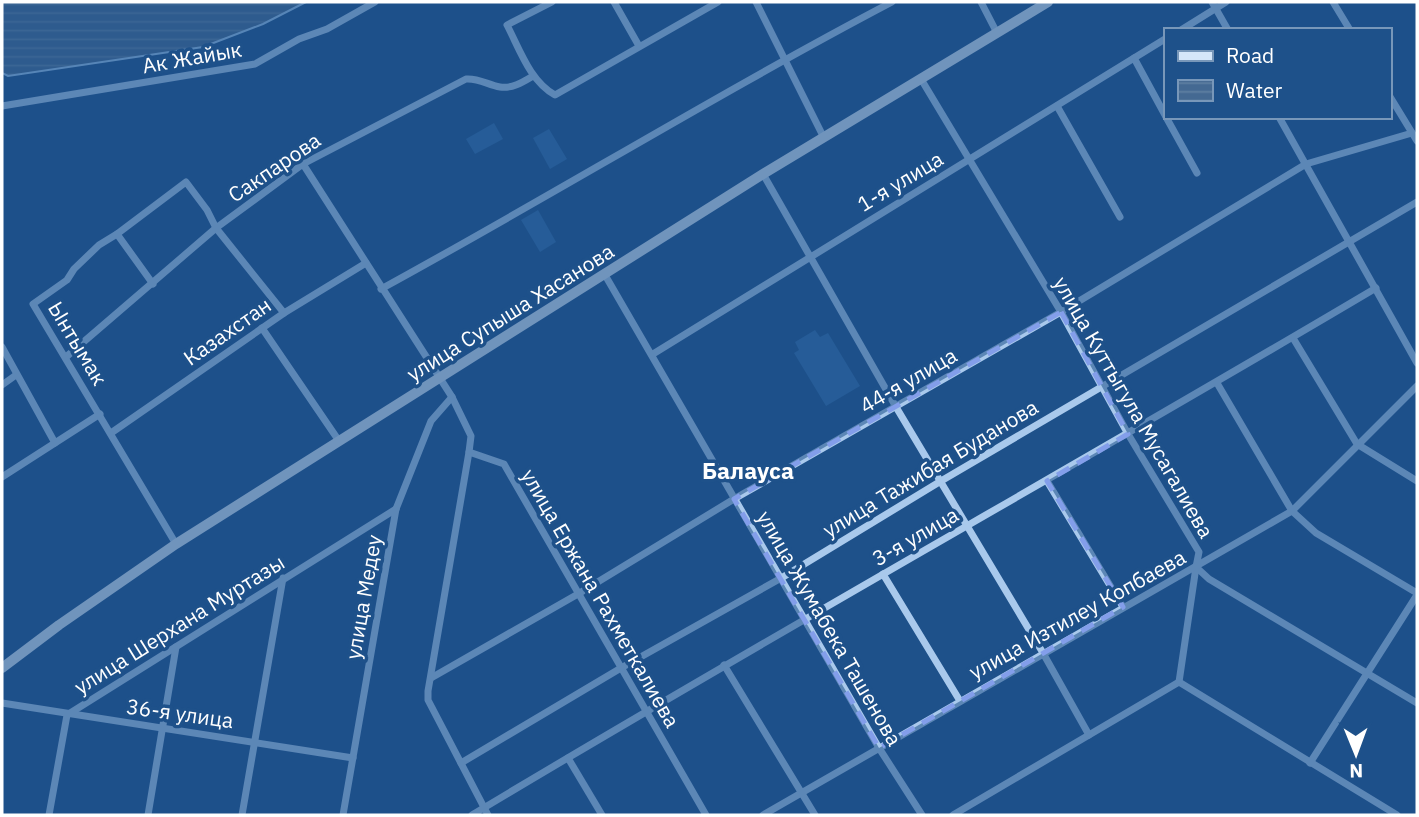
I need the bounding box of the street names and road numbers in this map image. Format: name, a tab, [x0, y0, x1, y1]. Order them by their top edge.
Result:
street label: Ак Жайык	[140, 34, 244, 80]
street label: Сакпарова	[222, 126, 326, 208]
street label: 1-я улица	[852, 144, 948, 218]
street label: улица Супыша Хасанова	[401, 237, 619, 387]
street label: улица Куттыгула Мусагалиева	[1047, 271, 1221, 543]
street label: Казахстан	[178, 291, 276, 371]
street label: Ынтымак	[42, 296, 114, 390]
street label: 44-я улица	[854, 341, 962, 419]
street label: улица Тажибая Буданова	[817, 392, 1043, 544]
street label: улица Ержана Рахметкалиева	[515, 463, 687, 733]
street label: 3-я улица	[867, 500, 963, 572]
street label: улица Жумабека Ташенова	[751, 505, 909, 751]
street label: улица Медеу	[338, 532, 388, 662]
street label: улица Изтилеу Копбаева	[964, 543, 1190, 685]
street label: улица Шерхана Муртазы	[69, 548, 289, 700]
street label: 36-я улица	[125, 692, 235, 734]

